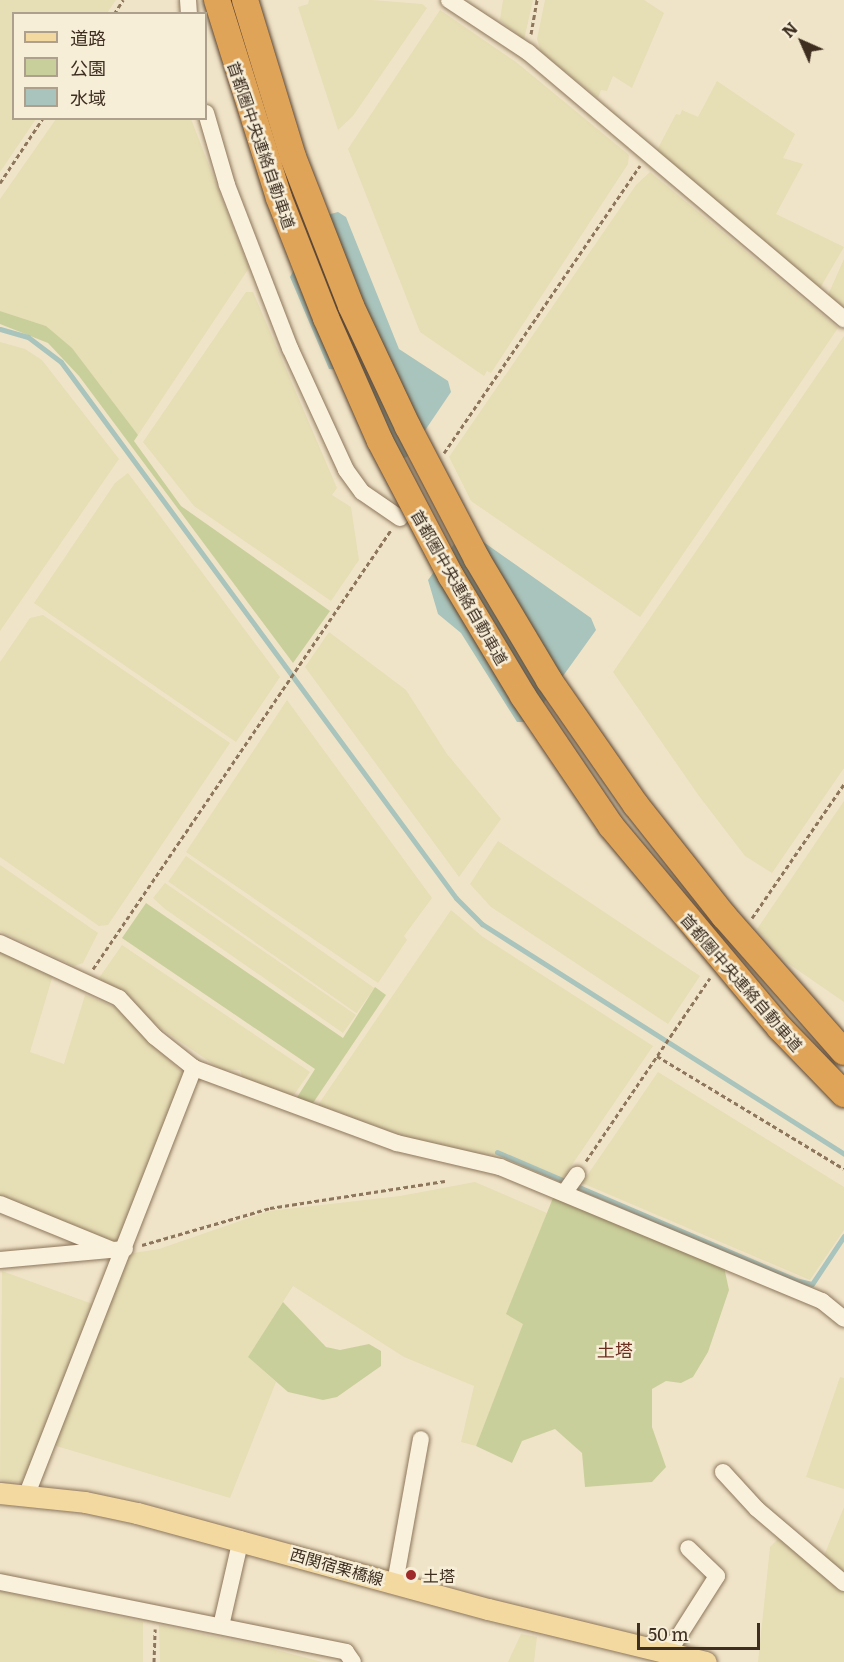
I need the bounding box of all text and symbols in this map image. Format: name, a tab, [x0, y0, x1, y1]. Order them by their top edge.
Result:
legend	[12, 12, 207, 120]
north arrow	[772, 12, 832, 72]
text: N	[776, 16, 803, 43]
text: 道路	[70, 24, 106, 51]
text: 公園	[70, 54, 106, 81]
street label: 首都圏中央連絡自動車道	[224, 59, 300, 231]
text: 水域	[70, 84, 106, 111]
street label: 首都圏中央連絡自動車道	[408, 506, 512, 668]
street label: 首都圏中央連絡自動車道	[677, 909, 807, 1055]
district label: 土塔	[597, 1339, 633, 1361]
street label: 西関宿栗橋線	[288, 1544, 386, 1588]
place label: 土塔	[423, 1565, 455, 1585]
marker: 土塔	[404, 1568, 418, 1582]
scale bar	[640, 1611, 763, 1649]
text: 50 m	[648, 1620, 689, 1647]

